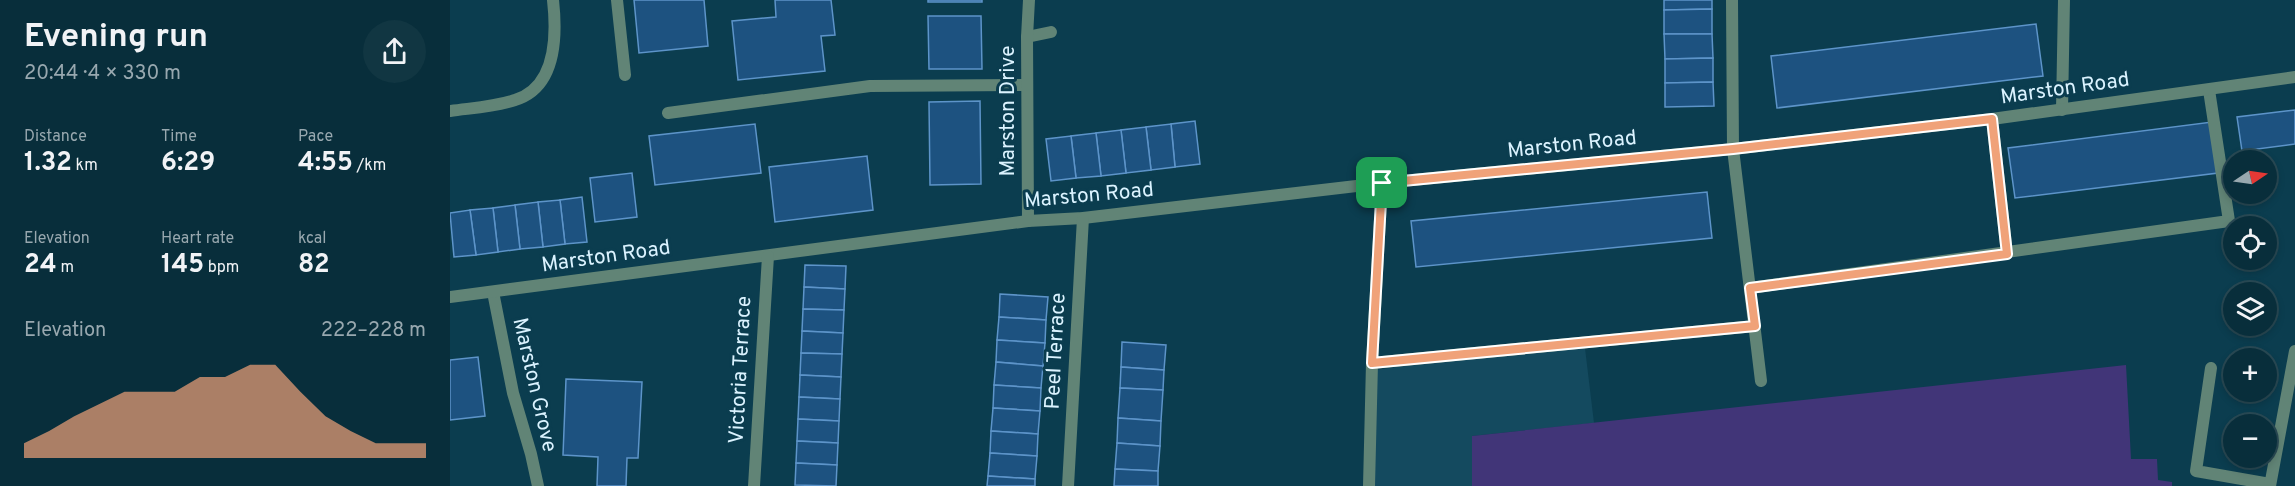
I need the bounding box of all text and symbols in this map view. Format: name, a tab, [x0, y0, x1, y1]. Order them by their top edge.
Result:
text: Evening run	[24, 17, 208, 59]
button: share	[363, 20, 426, 83]
street label: Marston Drive	[995, 45, 1022, 177]
text: 20:44 · 4 × 330 m	[24, 61, 181, 87]
street label: Marston Road	[1999, 67, 2131, 111]
street label: Marston Road	[1506, 125, 1638, 165]
text: Distance	[24, 127, 87, 147]
text: Time	[161, 127, 197, 147]
text: Pace	[298, 127, 333, 147]
text: 1.32	[24, 147, 72, 180]
text: 6:29	[161, 147, 215, 180]
text: 4:55	[298, 147, 353, 180]
north arrow	[2223, 150, 2277, 204]
map controls	[2223, 150, 2277, 468]
text: km	[72, 156, 98, 176]
text: /km	[353, 156, 386, 176]
pin	[1356, 157, 1407, 208]
icon: arrive	[1365, 166, 1398, 199]
street label: Marston Road	[1023, 177, 1155, 215]
button: locate	[2223, 216, 2277, 270]
text: Elevation	[24, 229, 90, 249]
text: Heart rate	[161, 229, 234, 249]
text: kcal	[298, 229, 326, 249]
street label: Marston Road	[540, 235, 672, 279]
text: 24	[24, 249, 57, 282]
text: 145	[161, 249, 204, 282]
text: 82	[298, 249, 330, 282]
text: m	[57, 258, 74, 278]
text: bpm	[204, 258, 239, 278]
button: layers	[2223, 282, 2277, 336]
street label: Peel Terrace	[1039, 292, 1073, 410]
street label: Victoria Terrace	[724, 295, 758, 445]
street label: Marston Grove	[505, 315, 563, 455]
text: Elevation	[24, 318, 106, 344]
text: 222–228 m	[321, 318, 426, 344]
button: +	[2223, 348, 2277, 402]
button: −	[2223, 414, 2277, 468]

